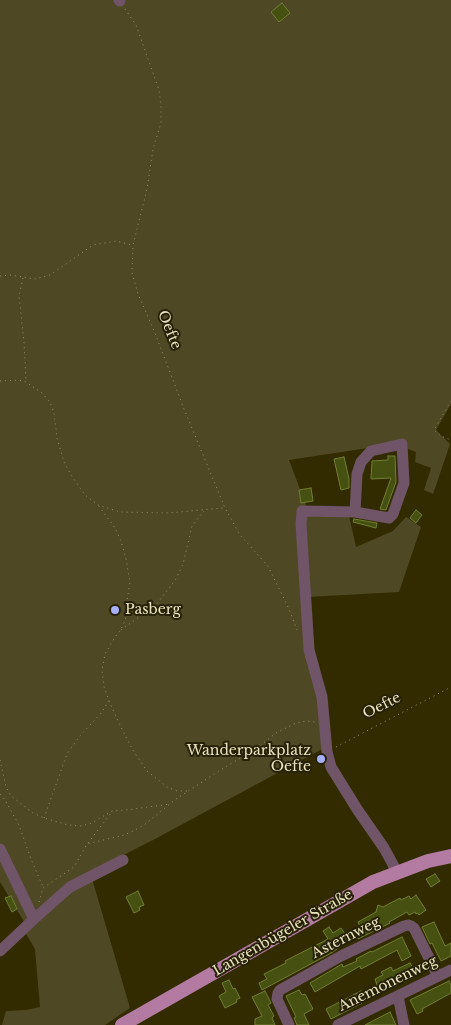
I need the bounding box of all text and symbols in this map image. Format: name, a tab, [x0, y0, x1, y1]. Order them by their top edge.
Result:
street label: Oefte	[154, 308, 184, 352]
place label: Pasberg	[125, 602, 181, 618]
marker: Pasberg	[109, 604, 121, 616]
street label: Oefte	[360, 689, 404, 723]
place label: Wanderparkplatz Oefte	[187, 743, 311, 776]
marker: Wanderparkplatz Oefte	[315, 753, 327, 765]
street label: Langenbügeler Straße	[210, 886, 356, 980]
street label: Asternweg	[309, 914, 383, 962]
street label: Anemonenweg	[336, 953, 440, 1015]

